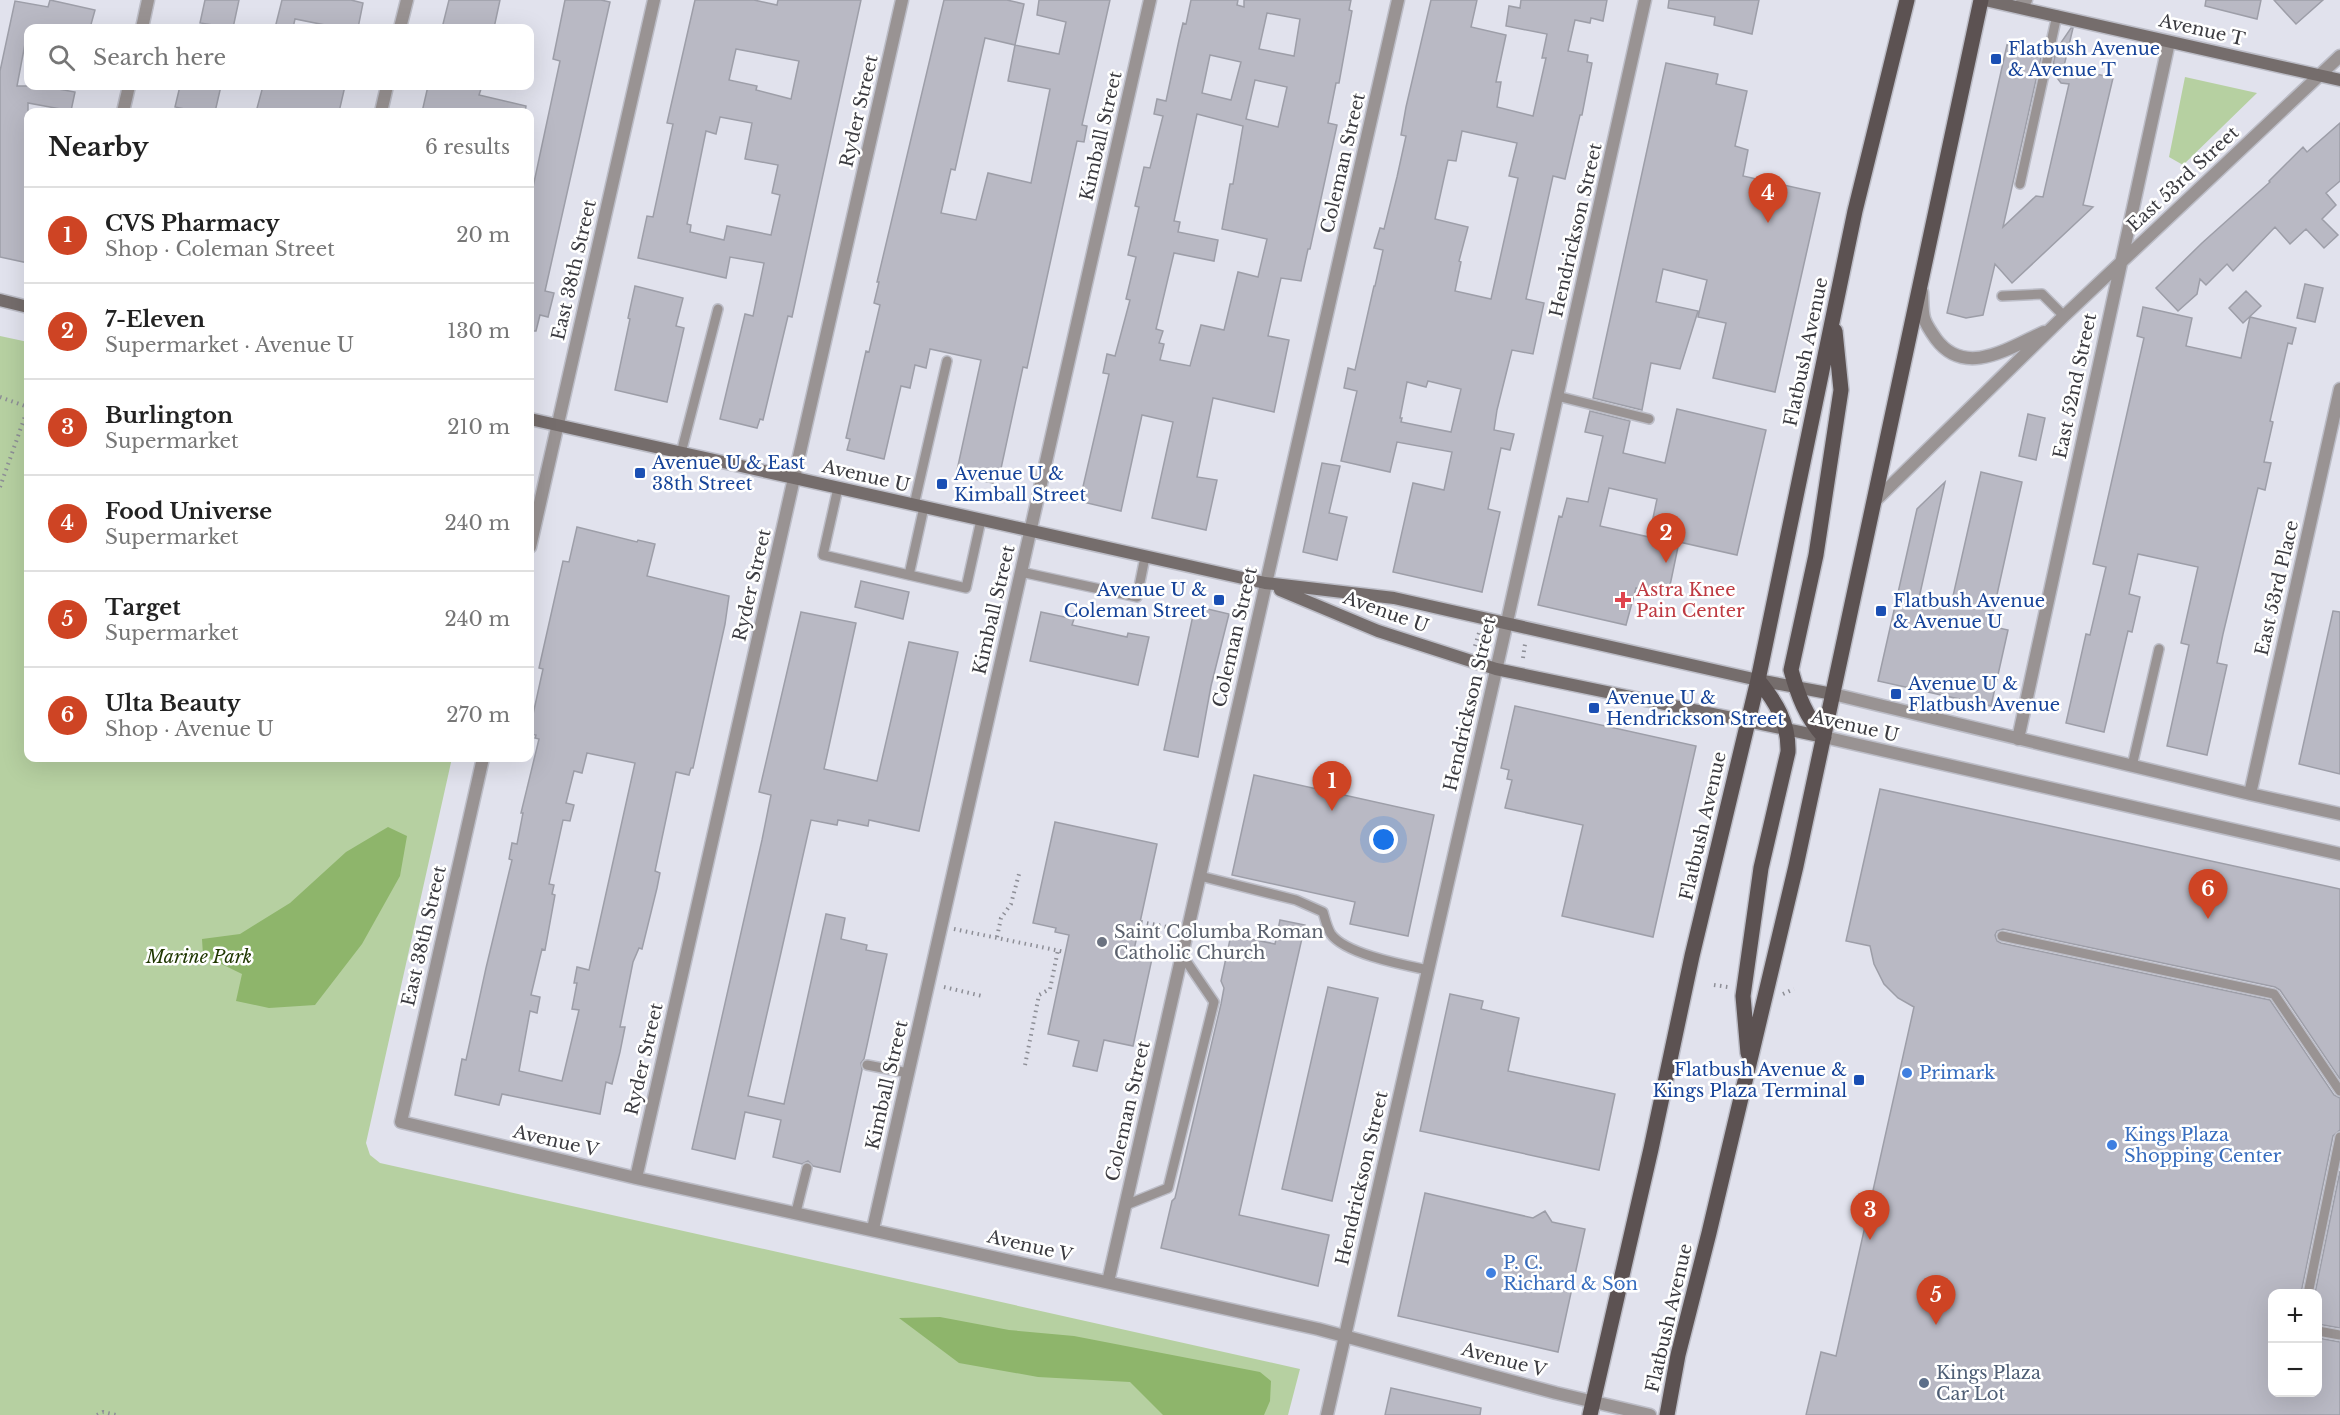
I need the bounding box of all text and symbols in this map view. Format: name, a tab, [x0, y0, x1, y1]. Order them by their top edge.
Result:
street label: Avenue T	[2156, 9, 2248, 51]
search box	[24, 24, 534, 90]
place label: Flatbush Avenue & Avenue T	[2008, 38, 2160, 81]
icon: search	[45, 41, 78, 74]
text: Search here	[93, 44, 226, 71]
street label: Ryder Street	[835, 52, 883, 169]
marker: Flatbush Avenue & Avenue T	[1989, 52, 2003, 66]
street label: Kimball Street	[1075, 69, 1127, 203]
street label: Coleman Street	[1316, 90, 1370, 235]
street label: East 53rd Street	[2123, 122, 2243, 236]
text: Nearby	[48, 131, 149, 163]
text: 6 results	[425, 135, 510, 159]
street label: Hendrickson Street	[1545, 141, 1607, 319]
pin: 4	[1748, 174, 1788, 223]
street label: East 38th Street	[547, 197, 601, 342]
text: CVS Pharmacy	[105, 210, 280, 237]
text: 1	[63, 223, 72, 247]
text: 20 m	[456, 223, 510, 247]
text: Shop · Coleman Street	[105, 237, 335, 261]
street label: Flatbush Avenue	[1779, 275, 1833, 429]
text: 7-Eleven	[105, 306, 205, 333]
street label: East 52nd Street	[2049, 311, 2101, 461]
text: 2	[61, 319, 74, 343]
text: 130 m	[447, 319, 510, 343]
text: Supermarket · Avenue U	[105, 333, 354, 357]
text: Burlington	[105, 402, 233, 429]
text: 3	[61, 415, 74, 439]
text: 210 m	[447, 415, 510, 439]
text: Supermarket	[105, 429, 239, 453]
place label: Avenue U & East 38th Street	[651, 452, 806, 495]
street label: Avenue U	[819, 455, 912, 497]
place label: Avenue U & Kimball Street	[953, 463, 1086, 506]
marker: Avenue U & East 38th Street	[633, 466, 647, 480]
marker: Avenue U & Kimball Street	[935, 477, 949, 491]
text: Food Universe	[105, 498, 272, 525]
text: 4	[61, 511, 74, 535]
text: 240 m	[445, 511, 510, 535]
pin: 2	[1646, 514, 1686, 563]
street label: East 53rd Place	[2251, 518, 2303, 658]
text: Supermarket	[105, 525, 239, 549]
street label: Ryder Street	[728, 526, 776, 643]
street label: Kimball Street	[968, 543, 1020, 677]
street label: Coleman Street	[1208, 564, 1262, 709]
place label: Avenue U & Coleman Street	[1064, 579, 1207, 622]
place label: Astra Knee Pain Center	[1635, 579, 1745, 622]
street label: Avenue U	[1339, 586, 1432, 638]
place label: Flatbush Avenue & Avenue U	[1893, 590, 2045, 633]
marker: Astra Knee Pain Center	[1614, 591, 1632, 609]
marker: Avenue U & Coleman Street	[1212, 593, 1226, 607]
text: Target	[105, 594, 181, 621]
marker: Flatbush Avenue & Avenue U	[1874, 604, 1888, 618]
text: 5	[62, 607, 73, 631]
text: 240 m	[445, 607, 510, 631]
street label: Hendrickson Street	[1439, 615, 1501, 793]
text: Supermarket	[105, 621, 239, 645]
place label: Avenue U & Flatbush Avenue	[1907, 673, 2060, 716]
place label: Avenue U & Hendrickson Street	[1605, 687, 1784, 730]
marker: Avenue U & Flatbush Avenue	[1889, 687, 1903, 701]
text: Ulta Beauty	[105, 690, 241, 717]
marker: Avenue U & Hendrickson Street	[1587, 701, 1601, 715]
text: 6	[61, 703, 74, 727]
text: 270 m	[446, 703, 510, 727]
street label: Avenue U	[1808, 705, 1901, 747]
text: Shop · Avenue U	[105, 717, 274, 741]
street label: Flatbush Avenue	[1675, 749, 1731, 903]
pin: 1	[1312, 762, 1352, 811]
your location	[1369, 825, 1398, 854]
street label: East 38th Street	[397, 863, 451, 1008]
pin: 6	[2188, 870, 2228, 919]
place label: Saint Columba Roman Catholic Church	[1114, 921, 1324, 964]
marker: Saint Columba Roman Catholic Church	[1095, 935, 1109, 949]
park label: Marine Park	[145, 946, 252, 968]
street label: Ryder Street	[620, 1000, 668, 1117]
street label: Kimball Street	[861, 1018, 913, 1152]
street label: Coleman Street	[1101, 1038, 1155, 1183]
place label: Flatbush Avenue & Kings Plaza Terminal	[1653, 1059, 1847, 1102]
place label: Primark	[1919, 1062, 1995, 1084]
marker: Primark	[1900, 1066, 1914, 1080]
marker: Flatbush Avenue & Kings Plaza Terminal	[1852, 1073, 1866, 1087]
street label: Hendrickson Street	[1331, 1089, 1393, 1267]
street label: Avenue V	[510, 1120, 602, 1162]
place label: Kings Plaza Shopping Center	[2124, 1124, 2282, 1167]
marker: Kings Plaza Shopping Center	[2105, 1138, 2119, 1152]
pin: 3	[1850, 1190, 1890, 1240]
street label: Avenue V	[984, 1225, 1076, 1267]
street label: Flatbush Avenue	[1641, 1241, 1697, 1395]
place label: P. C. Richard & Son	[1503, 1252, 1638, 1295]
marker: P. C. Richard & Son	[1484, 1266, 1498, 1280]
pin: 5	[1916, 1276, 1956, 1325]
map controls	[2268, 1289, 2322, 1397]
button: +	[2268, 1289, 2322, 1343]
street label: Avenue V	[1458, 1338, 1550, 1382]
button: −	[2268, 1343, 2322, 1397]
place label: Kings Plaza Car Lot	[1936, 1362, 2041, 1405]
marker: Kings Plaza Car Lot	[1917, 1376, 1931, 1390]

